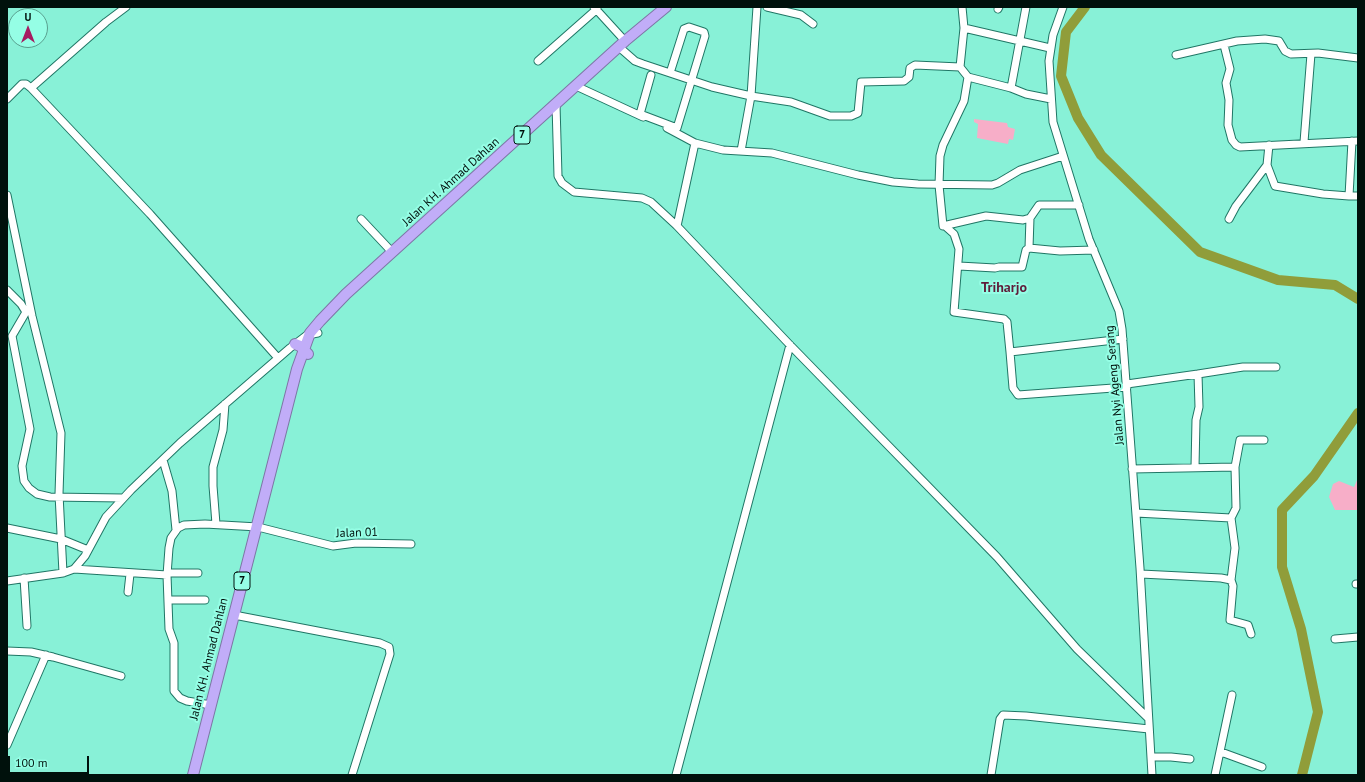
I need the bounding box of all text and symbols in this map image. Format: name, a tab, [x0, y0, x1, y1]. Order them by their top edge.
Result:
north arrow	[8, 8, 48, 48]
text: U	[25, 10, 31, 24]
road number: 7	[514, 126, 530, 144]
street label: Jalan KH. Ahmad Dahlan	[400, 135, 502, 229]
district label: Triharjo	[981, 280, 1027, 296]
street label: Jalan Nyi Ageng Serang	[1103, 325, 1127, 445]
street label: Jalan 01	[336, 525, 378, 541]
road number: 7	[234, 572, 250, 590]
street label: Jalan KH. Ahmad Dahlan	[187, 597, 231, 721]
scale bar	[10, 748, 91, 774]
text: 100 m	[15, 755, 48, 770]

